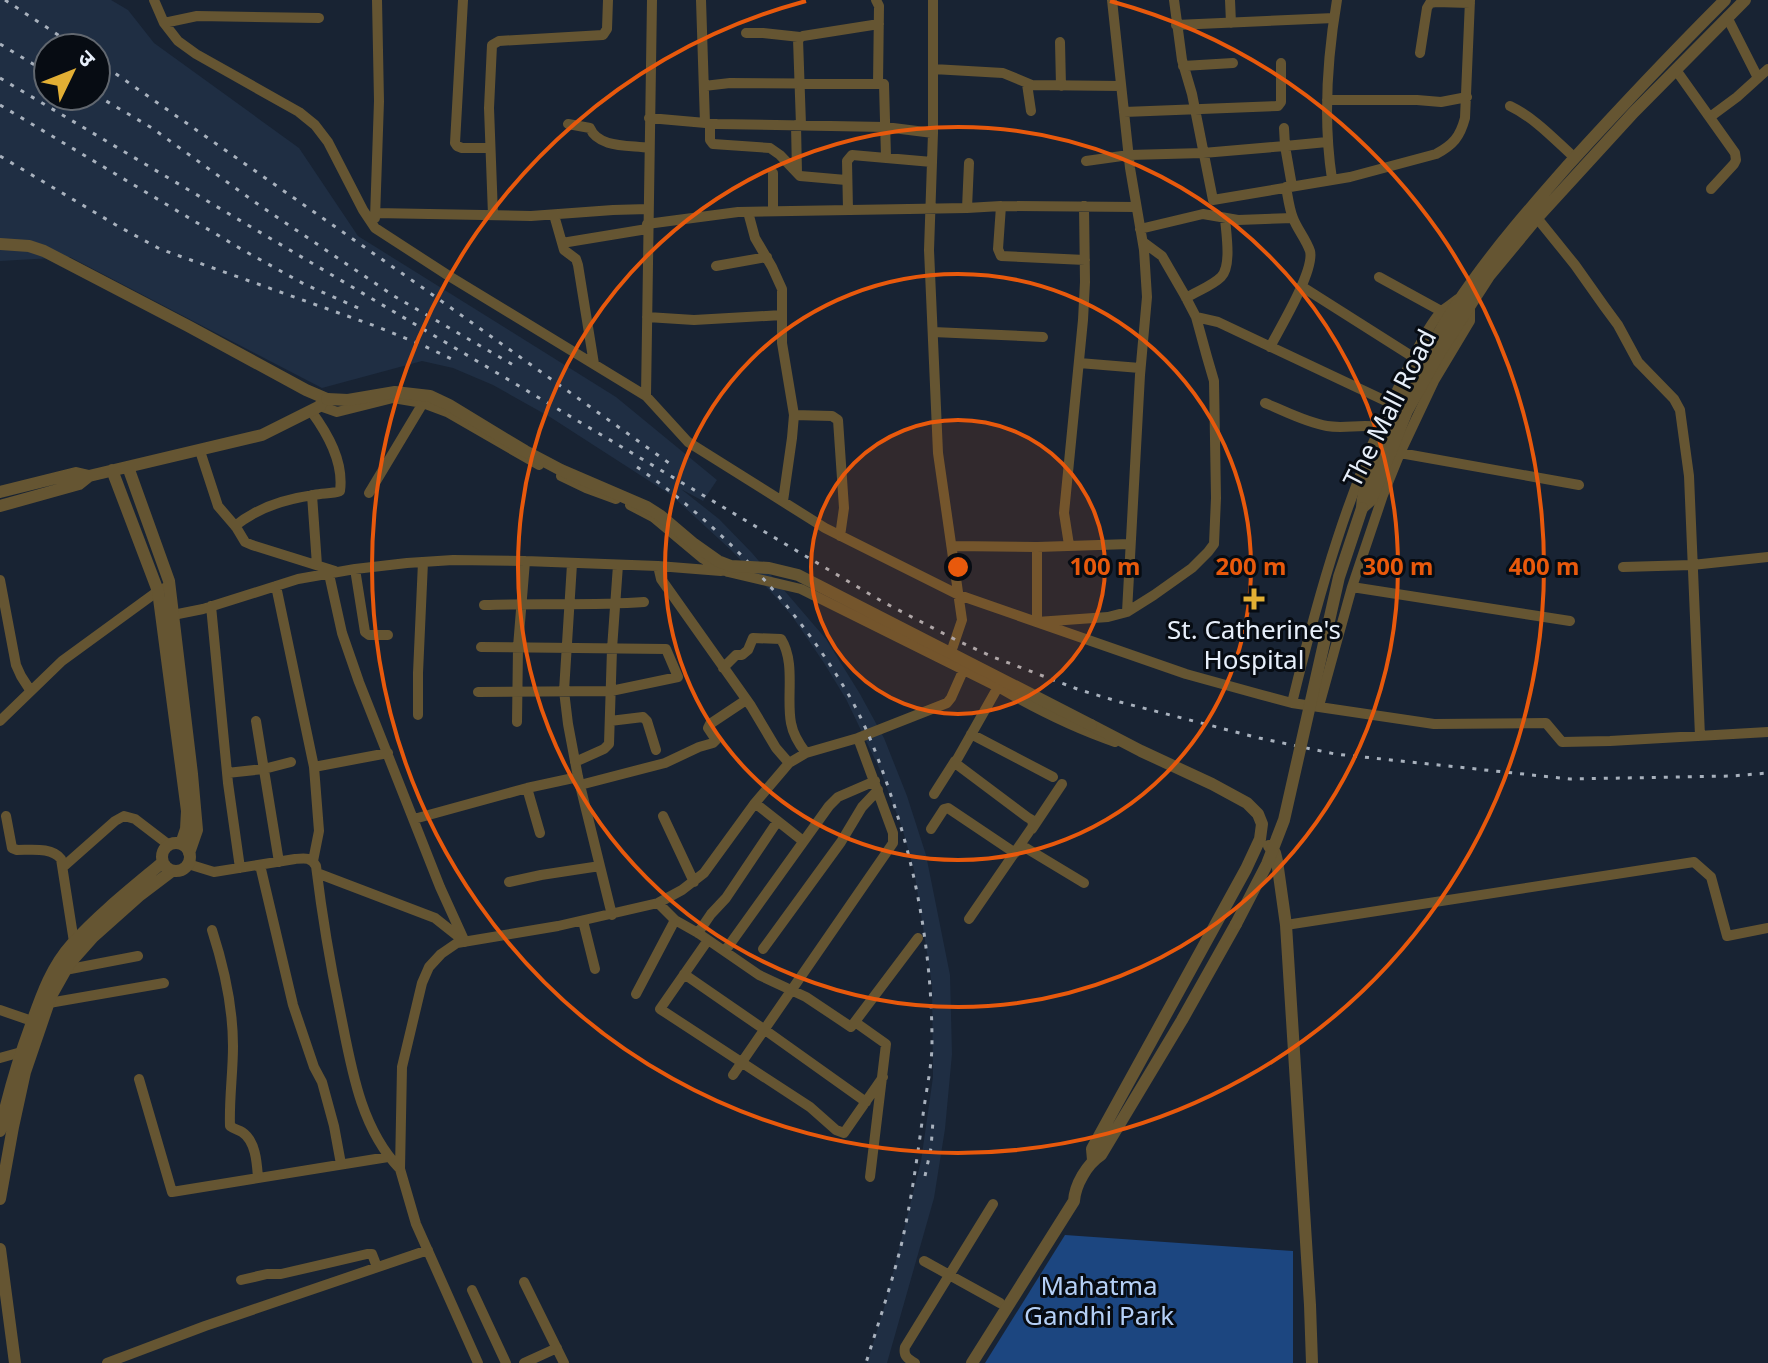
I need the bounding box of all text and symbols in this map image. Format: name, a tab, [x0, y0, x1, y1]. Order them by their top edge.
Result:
north arrow	[32, 32, 112, 112]
text: उ	[72, 43, 103, 73]
street label: The Mall Road	[1334, 323, 1444, 493]
text: 100 m	[1070, 549, 1140, 582]
text: 200 m	[1216, 549, 1286, 582]
text: 300 m	[1363, 549, 1433, 582]
text: 400 m	[1509, 549, 1579, 582]
centre of rings	[944, 553, 972, 581]
marker: St. Catherine's Hospital	[1243, 588, 1265, 610]
place label: St. Catherine's Hospital	[1167, 611, 1341, 677]
park label: Mahatma Gandhi Park	[1024, 1267, 1174, 1333]

